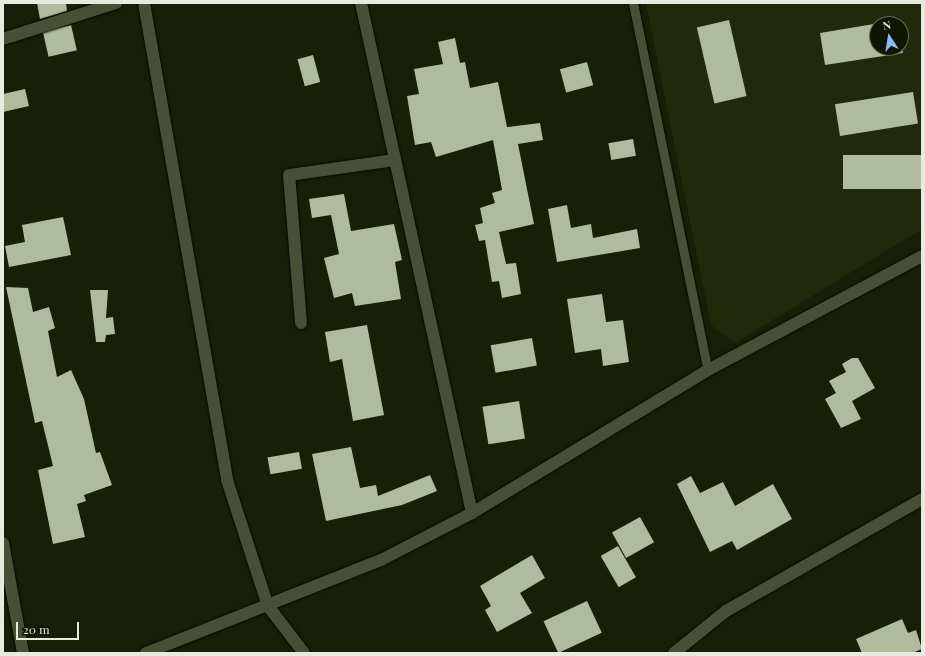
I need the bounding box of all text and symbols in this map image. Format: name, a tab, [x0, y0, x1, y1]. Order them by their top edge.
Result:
north arrow	[869, 16, 909, 56]
text: N	[881, 17, 892, 33]
scale bar	[18, 614, 81, 640]
text: 20 m	[23, 621, 50, 637]

